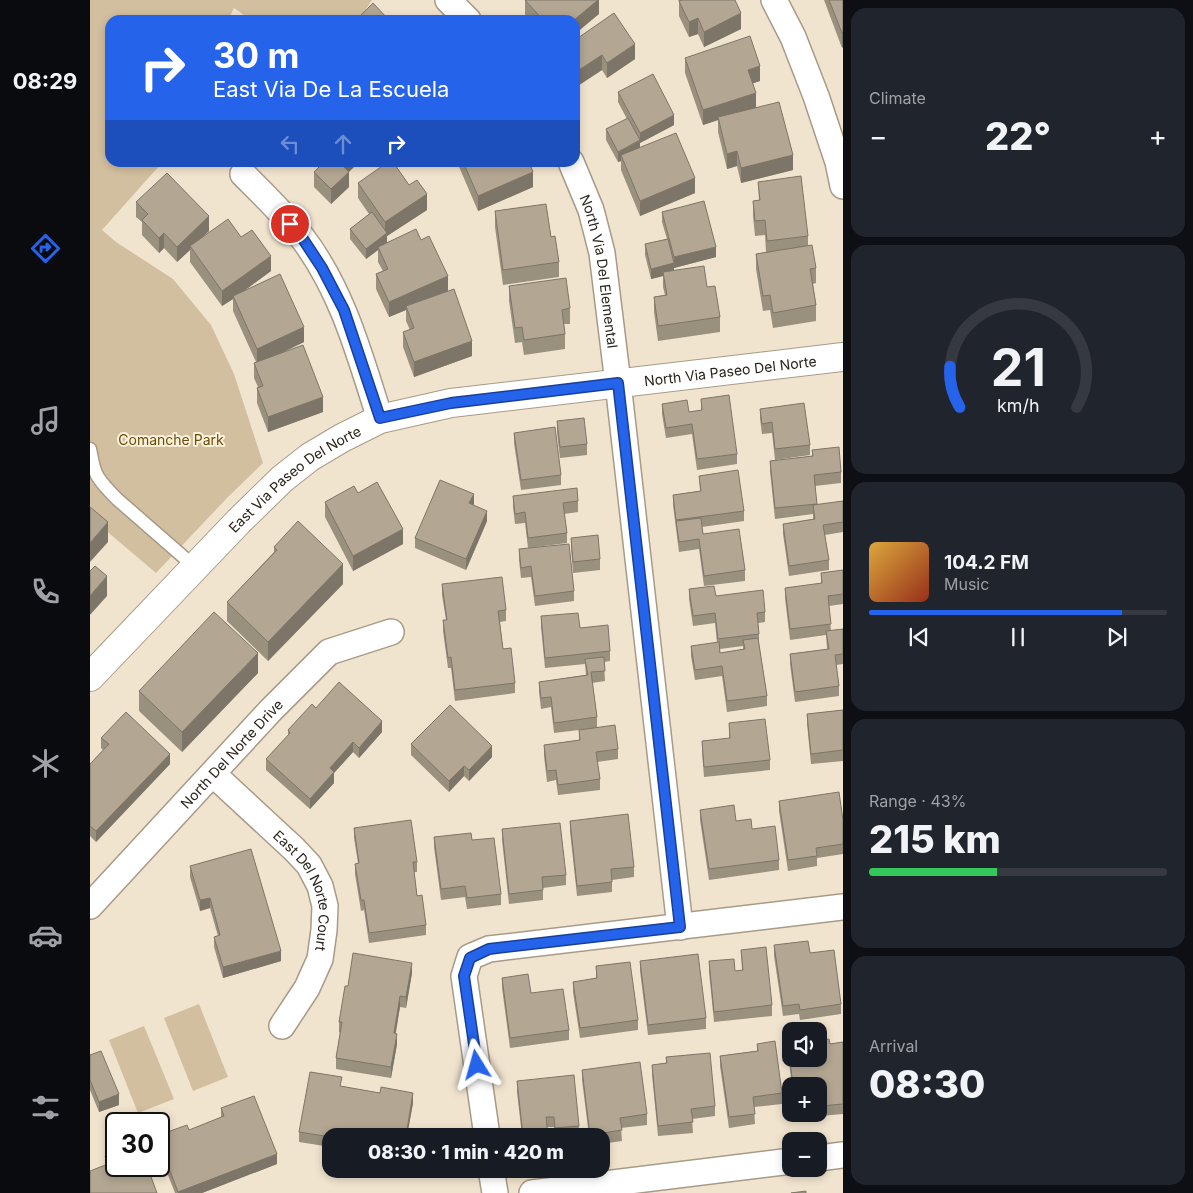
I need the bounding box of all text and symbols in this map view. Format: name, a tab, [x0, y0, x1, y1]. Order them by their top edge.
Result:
text: 30 m	[213, 34, 299, 76]
icon: right	[130, 35, 195, 100]
text: 08:29	[13, 68, 77, 94]
text: East Via De La Escuela	[213, 76, 449, 102]
text: Climate	[869, 88, 926, 108]
text: 22°	[985, 113, 1051, 159]
text: −	[869, 119, 888, 153]
text: +	[1148, 119, 1167, 153]
icon: left	[276, 130, 304, 158]
icon: ahead	[329, 130, 357, 158]
icon: right	[382, 130, 410, 158]
street label: North Via Del Elemental	[577, 192, 622, 349]
pin	[269, 203, 311, 245]
icon: arrive	[276, 210, 304, 238]
icon: directions	[28, 231, 63, 266]
text: 21	[990, 336, 1046, 399]
street label: North Via Paseo Del Norte	[643, 352, 817, 389]
text: km/h	[997, 395, 1039, 416]
icon: music	[28, 403, 63, 438]
street label: East Via Paseo Del Norte	[225, 422, 363, 536]
park label: Comanche Park	[118, 431, 224, 448]
text: 104.2 FM	[944, 551, 1029, 574]
icon: phone	[28, 574, 63, 609]
text: Music	[944, 574, 989, 594]
icon: previous	[905, 623, 933, 651]
icon: pause	[1004, 623, 1032, 651]
icon: next	[1103, 623, 1131, 651]
street label: North Del Norte Drive	[176, 695, 286, 811]
icon: climate	[28, 746, 63, 781]
text: Range · 43%	[869, 791, 966, 811]
text: 215 km	[869, 816, 1001, 862]
street label: East Del Norte Court	[270, 826, 334, 953]
icon: car	[28, 918, 63, 953]
map controls	[782, 1022, 827, 1177]
button: sound	[782, 1022, 827, 1067]
text: Arrival	[869, 1036, 918, 1056]
position arrow	[450, 1038, 502, 1090]
text: 08:30	[869, 1061, 985, 1107]
button: +	[782, 1077, 827, 1122]
icon: filters	[28, 1090, 63, 1125]
speed limit sign: 30	[105, 1112, 170, 1177]
button: −	[782, 1132, 827, 1177]
text: 08:30 · 1 min · 420 m	[368, 1141, 564, 1164]

